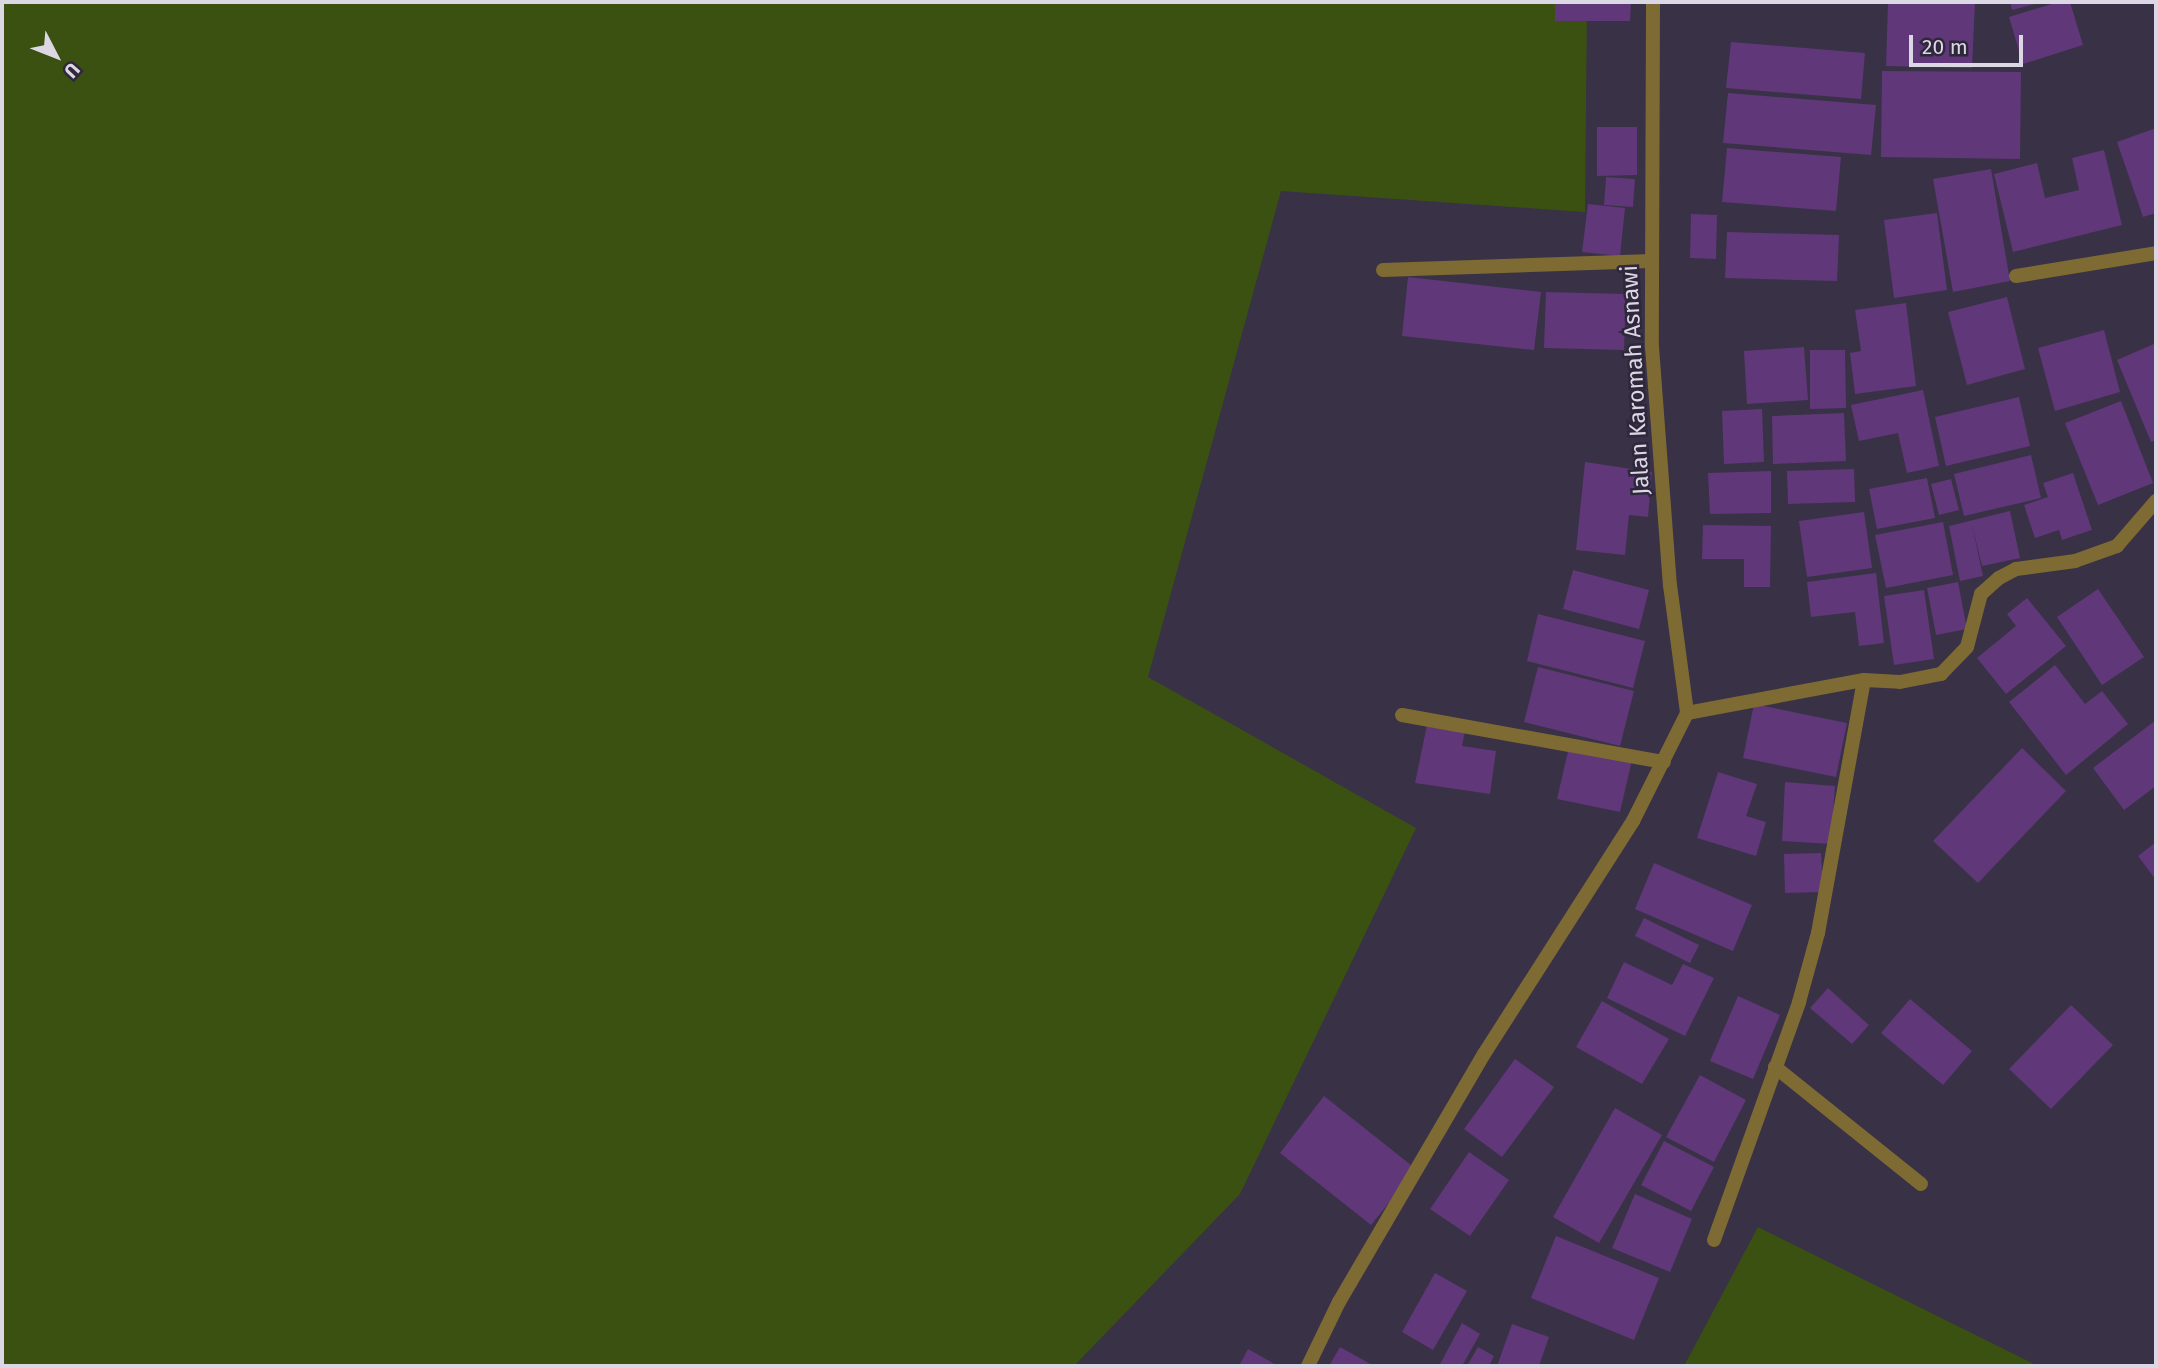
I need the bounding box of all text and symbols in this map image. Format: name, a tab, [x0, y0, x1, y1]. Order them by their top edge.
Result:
north arrow	[21, 21, 91, 91]
scale bar	[1913, 21, 2027, 65]
text: 20 m	[1922, 34, 1968, 60]
text: U	[59, 58, 85, 83]
street label: Jalan Karomah Asnawi	[1615, 264, 1655, 496]

